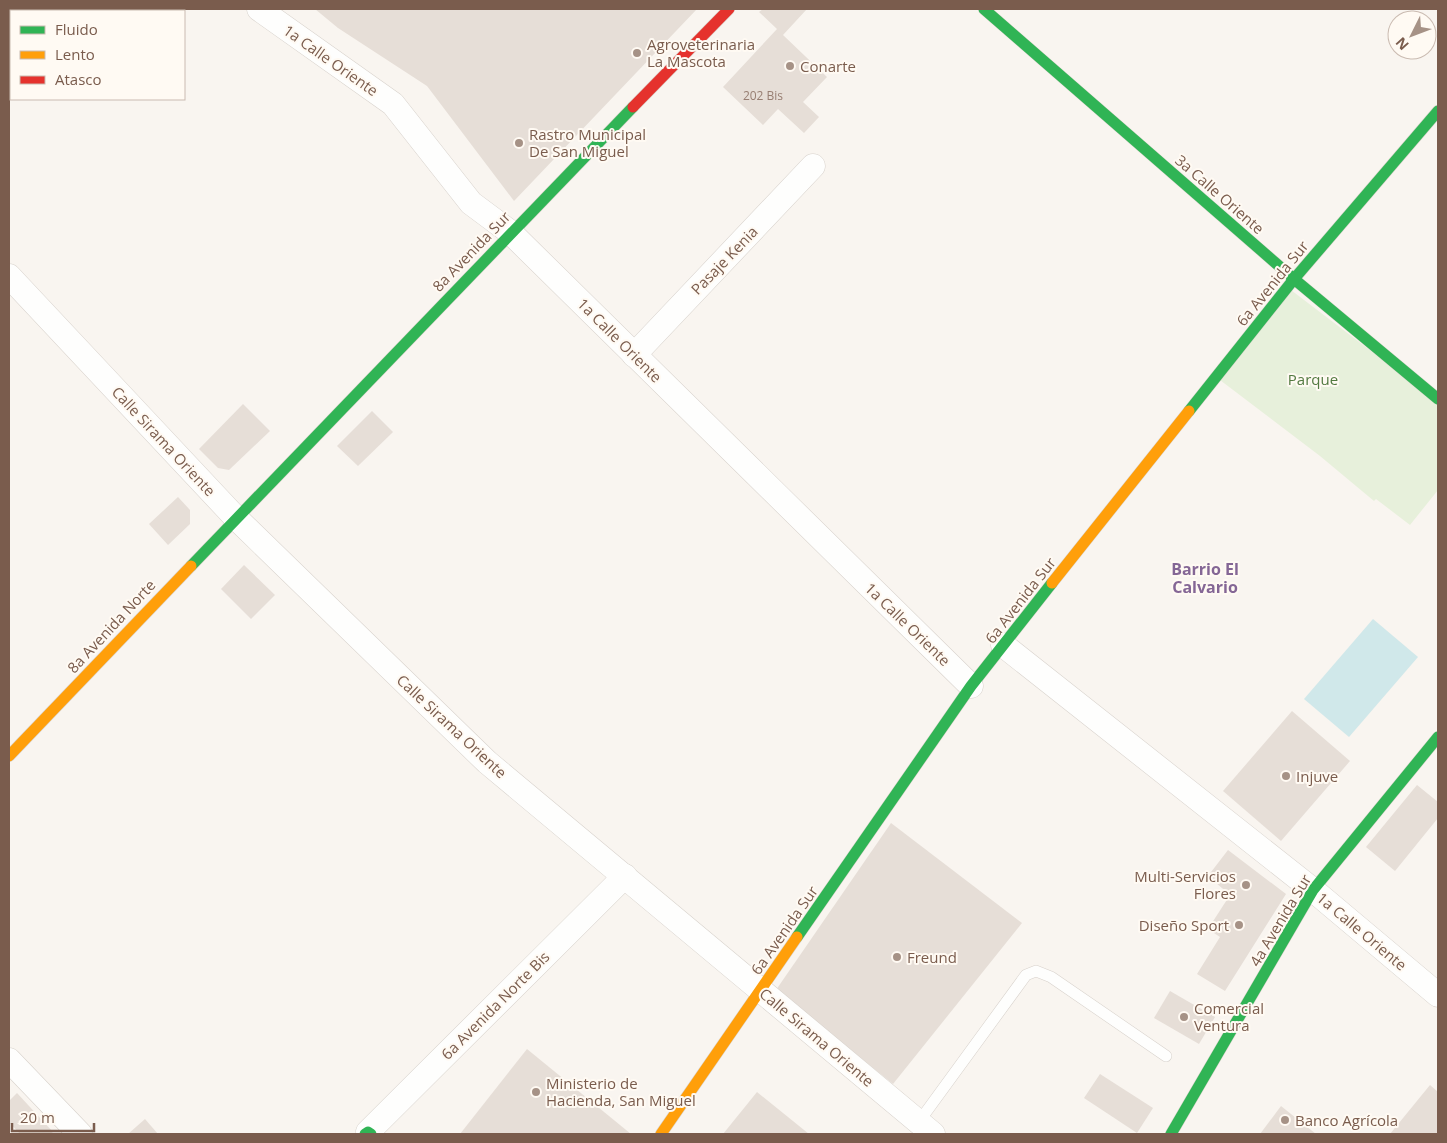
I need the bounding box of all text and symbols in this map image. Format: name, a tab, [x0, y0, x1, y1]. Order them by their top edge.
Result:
legend	[10, 10, 185, 100]
north arrow	[1387, 10, 1437, 60]
text: Fluido	[55, 19, 98, 39]
street label: 1a Calle Oriente	[280, 20, 382, 100]
text: N	[1391, 33, 1413, 55]
place label: Agroveterinaria La Mascota	[647, 34, 755, 71]
text: Lento	[55, 44, 95, 64]
marker: Agroveterinaria La Mascota	[631, 47, 643, 59]
place label: Conarte	[800, 56, 856, 76]
marker: Conarte	[784, 60, 796, 72]
text: Atasco	[55, 69, 102, 89]
house number: 202 Bis	[743, 87, 783, 104]
place label: Rastro Municipal De San Miguel	[529, 124, 646, 161]
marker: Rastro Municipal De San Miguel	[513, 137, 525, 149]
street label: 3a Calle Oriente	[1171, 150, 1269, 238]
street label: 8a Avenida Sur	[428, 207, 514, 295]
street label: Pasaje Kenia	[686, 221, 762, 299]
street label: 6a Avenida Sur	[1231, 236, 1313, 330]
street label: 1a Calle Oriente	[574, 294, 666, 386]
park label: Parque	[1288, 369, 1338, 389]
street label: Calle Sirama Oriente	[108, 382, 220, 500]
street label: 6a Avenida Sur	[980, 553, 1060, 647]
district label: Barrio El Calvario	[1171, 558, 1239, 598]
street label: 8a Avenida Norte	[62, 575, 160, 677]
street label: 1a Calle Oriente	[861, 578, 955, 670]
street label: Calle Sirama Oriente	[393, 670, 511, 782]
place label: Injuve	[1296, 766, 1338, 786]
marker: Injuve	[1280, 770, 1292, 782]
place label: Multi-Servicios Flores	[1134, 866, 1236, 903]
street label: 4a Avenida Sur	[1245, 870, 1315, 970]
marker: Multi-Servicios Flores	[1240, 879, 1252, 891]
street label: 6a Avenida Sur	[746, 882, 822, 978]
street label: 1a Calle Oriente	[1313, 888, 1411, 974]
place label: Diseño Sport	[1139, 915, 1229, 935]
marker: Diseño Sport	[1233, 919, 1245, 931]
street label: 6a Avenida Norte Bis	[437, 947, 553, 1063]
place label: Freund	[907, 947, 957, 967]
marker: Freund	[891, 951, 903, 963]
street label: Calle Sirama Oriente	[756, 983, 878, 1091]
place label: Comercial Ventura	[1194, 998, 1264, 1035]
marker: Comercial Ventura	[1178, 1011, 1190, 1023]
place label: Ministerio de Hacienda, San Miguel	[546, 1073, 696, 1110]
marker: Ministerio de Hacienda, San Miguel	[530, 1086, 542, 1098]
scale bar	[12, 1100, 95, 1132]
text: 20 m	[20, 1107, 55, 1127]
place label: Banco Agrícola	[1295, 1110, 1398, 1130]
marker: Banco Agrícola	[1279, 1114, 1291, 1126]

